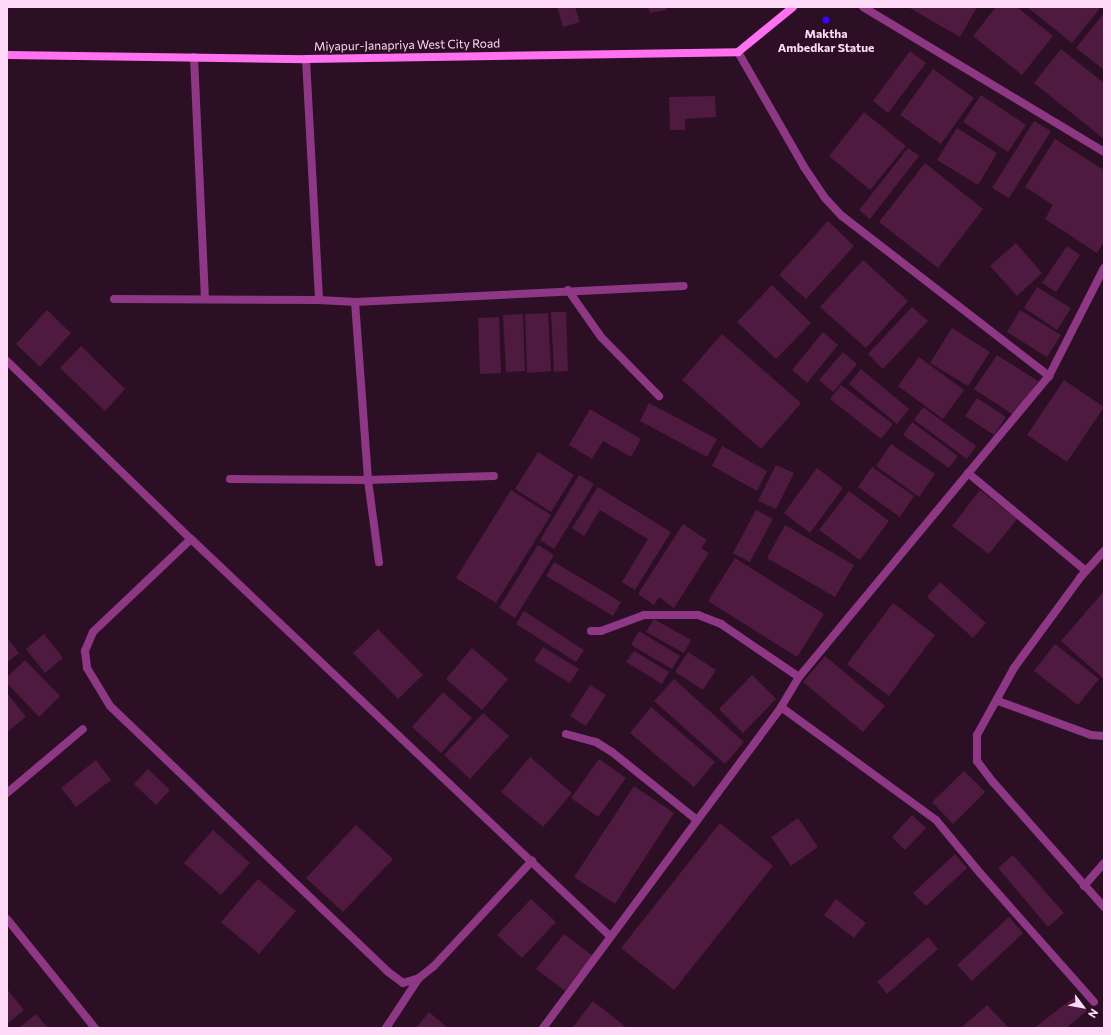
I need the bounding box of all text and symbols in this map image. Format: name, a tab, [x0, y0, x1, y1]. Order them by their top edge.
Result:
marker: Maktha Ambedkar Statue	[821, 15, 831, 25]
place label: Maktha Ambedkar Statue	[778, 27, 874, 55]
street label: Miyapur-Janapriya West City Road	[314, 36, 500, 54]
north arrow	[1063, 987, 1103, 1027]
text: N	[1086, 1007, 1101, 1021]

